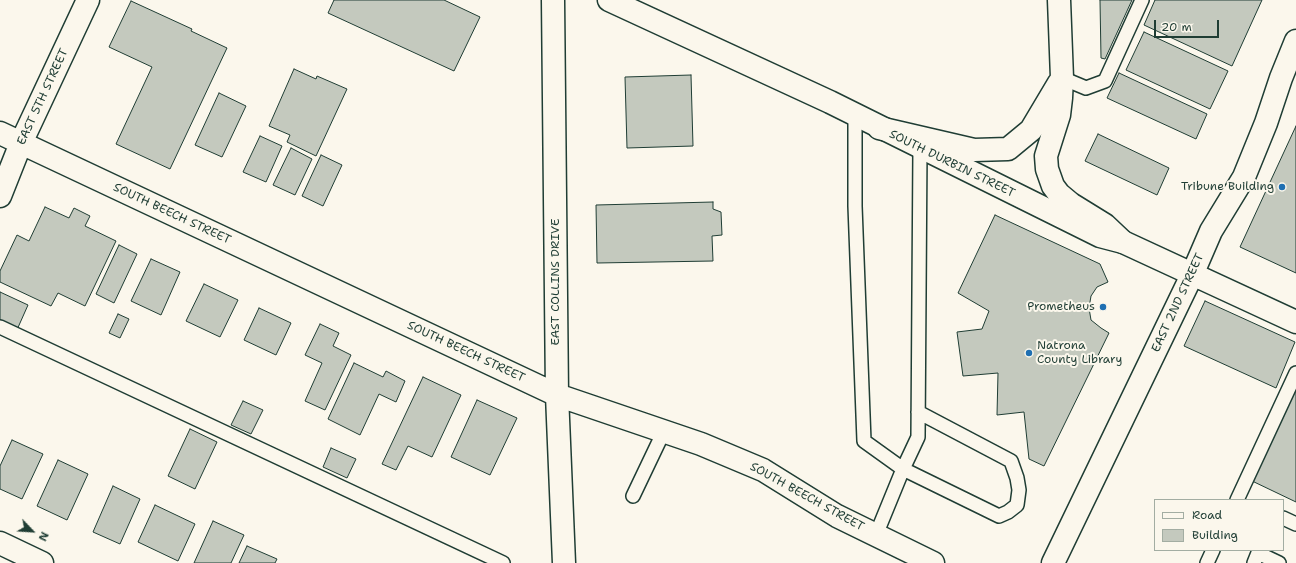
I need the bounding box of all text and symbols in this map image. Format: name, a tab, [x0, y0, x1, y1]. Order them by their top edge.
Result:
scale bar	[1156, 12, 1221, 38]
text: 20 m	[1161, 19, 1192, 35]
street label: EAST 5TH STREET	[14, 47, 72, 147]
street label: SOUTH DURBIN STREET	[887, 127, 1017, 201]
street label: SOUTH BEECH STREET	[111, 180, 233, 248]
place label: Tribune Building	[1181, 180, 1274, 194]
marker: Tribune Building	[1277, 182, 1287, 192]
street label: EAST COLLINS DRIVE	[549, 218, 563, 346]
street label: EAST 2ND STREET	[1149, 251, 1207, 355]
place label: Prometheus	[1027, 300, 1095, 314]
marker: Prometheus	[1098, 302, 1108, 312]
street label: SOUTH BEECH STREET	[405, 318, 527, 386]
place label: Natrona County Library	[1037, 339, 1122, 367]
marker: Natrona County Library	[1024, 348, 1034, 358]
street label: SOUTH BEECH STREET	[747, 460, 867, 534]
legend	[1154, 499, 1284, 551]
text: Road	[1192, 507, 1222, 523]
north arrow	[12, 511, 52, 551]
text: Building	[1192, 527, 1238, 543]
text: N	[35, 529, 52, 543]

